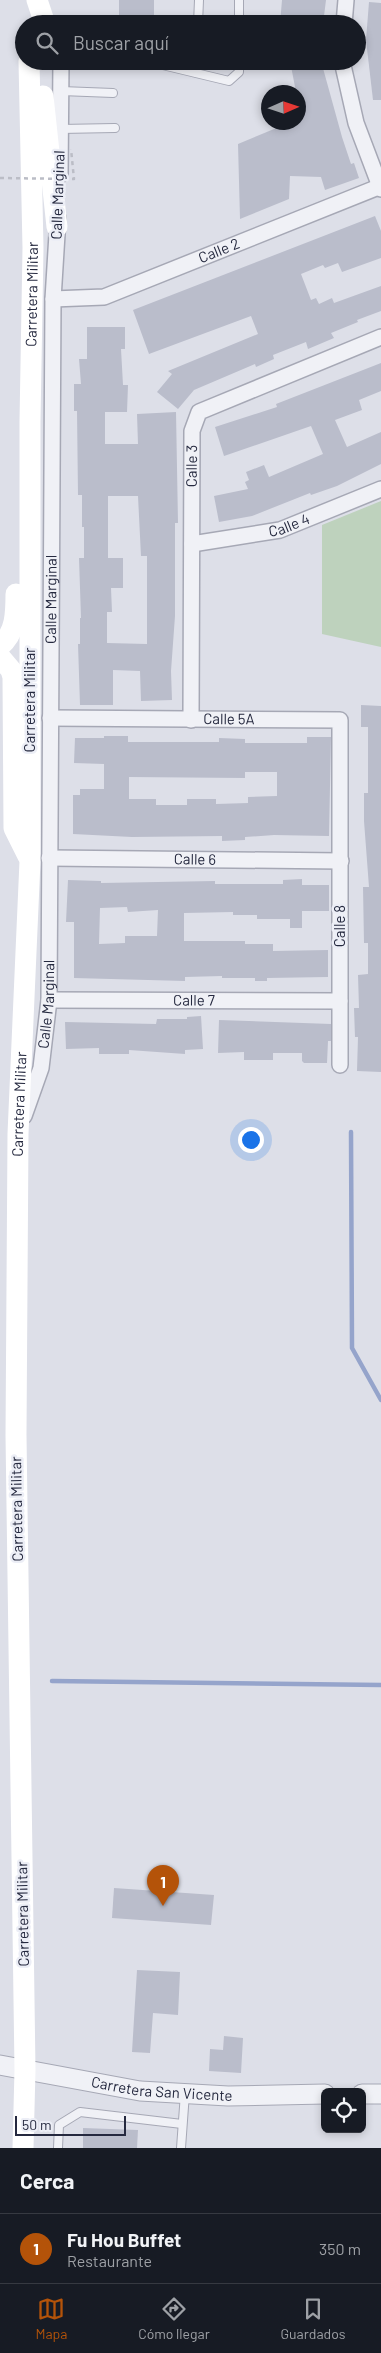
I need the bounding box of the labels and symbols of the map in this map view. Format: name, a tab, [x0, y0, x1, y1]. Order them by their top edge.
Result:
north arrow	[261, 85, 306, 130]
street label: Calle Marginal	[46, 150, 68, 240]
street label: Calle 2	[196, 234, 242, 266]
street label: Carretera Militar	[21, 241, 41, 347]
street label: Calle 3	[182, 445, 200, 487]
street label: Calle 4	[267, 509, 312, 540]
street label: Calle Marginal	[41, 555, 60, 644]
street label: Carretera Militar	[20, 647, 38, 753]
street label: Calle 5A	[203, 709, 255, 727]
street label: Calle 6	[174, 849, 216, 868]
street label: Calle 8	[330, 905, 348, 947]
street label: Calle Marginal	[33, 960, 57, 1050]
street label: Calle 7	[173, 990, 215, 1009]
street label: Carretera Militar	[8, 1051, 30, 1157]
your location	[238, 1127, 264, 1153]
street label: Carretera Militar	[6, 1456, 26, 1562]
street label: Carretera Militar	[12, 1861, 32, 1967]
pin: 1	[147, 1865, 179, 1906]
street label: Carretera San Vicente	[90, 2072, 233, 2104]
scale bar	[15, 2113, 126, 2136]

